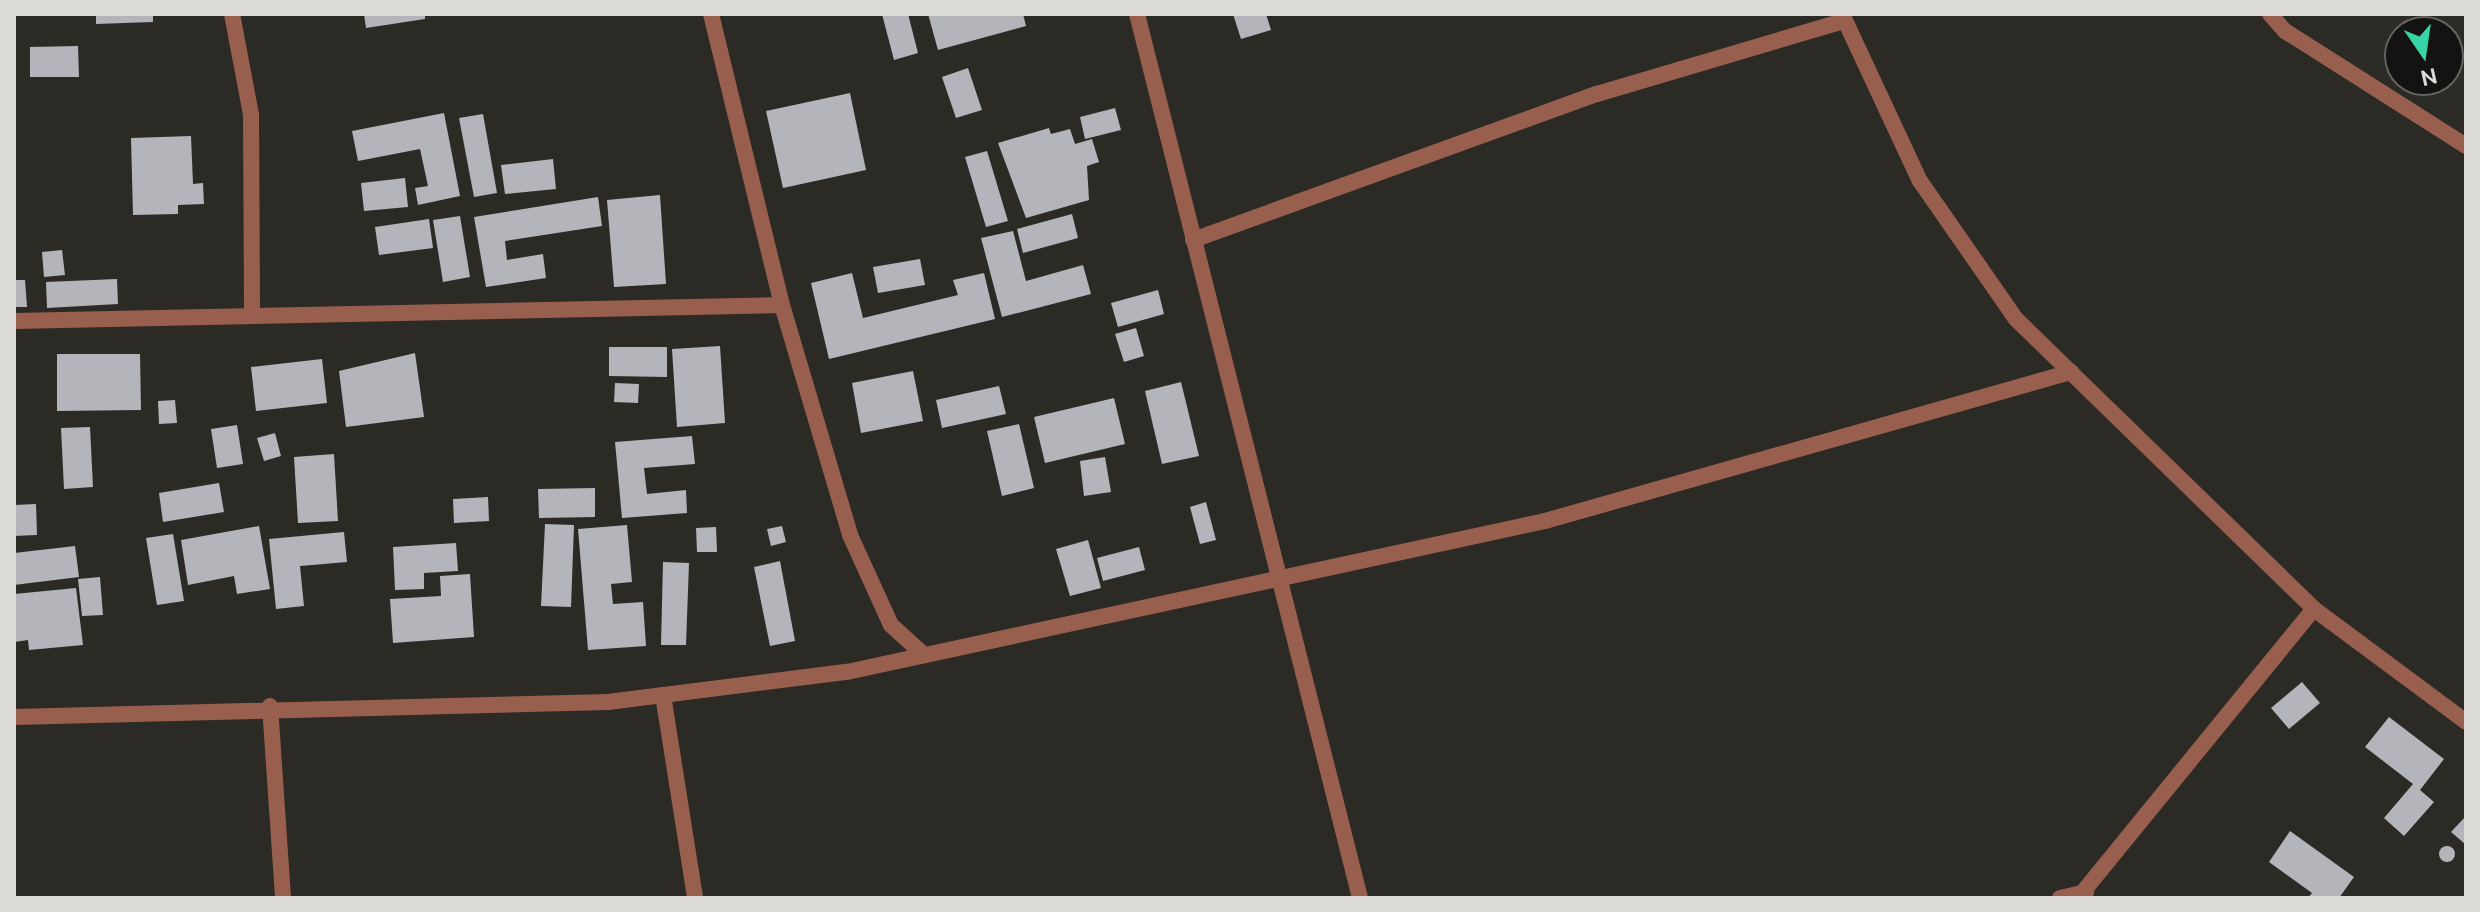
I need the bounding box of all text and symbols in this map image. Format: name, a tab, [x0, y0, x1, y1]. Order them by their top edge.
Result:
north arrow	[2384, 16, 2464, 96]
text: N	[2418, 64, 2440, 92]

